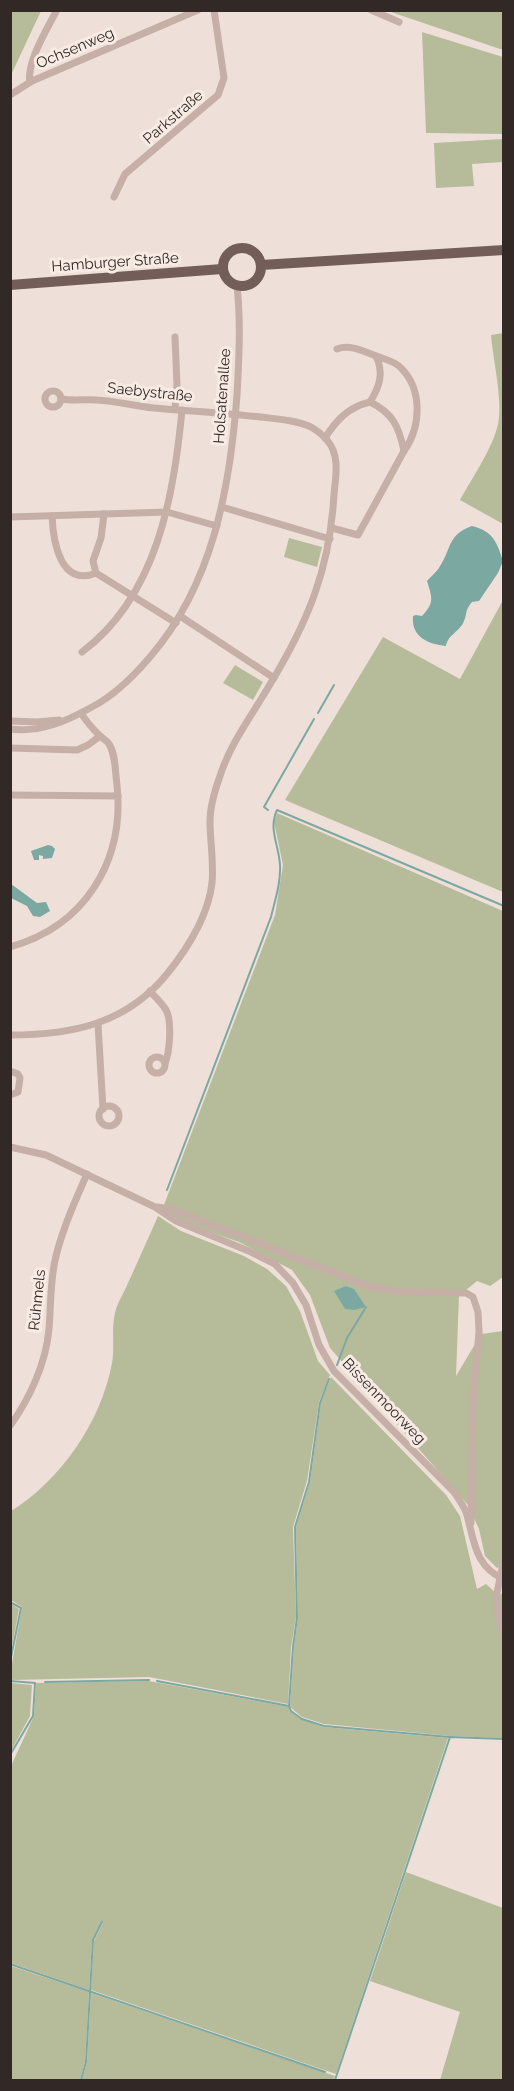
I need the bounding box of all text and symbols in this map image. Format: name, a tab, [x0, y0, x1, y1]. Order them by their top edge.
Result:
street label: Ochsenweg	[33, 24, 117, 72]
street label: Parkstraße	[139, 86, 207, 148]
street label: Hamburger Straße	[51, 249, 179, 275]
street label: Holsatenallee	[210, 347, 234, 444]
street label: Saebystraße	[106, 379, 194, 405]
street label: Rühmels	[25, 1269, 49, 1331]
street label: Bissenmoorweg	[339, 1354, 429, 1448]

